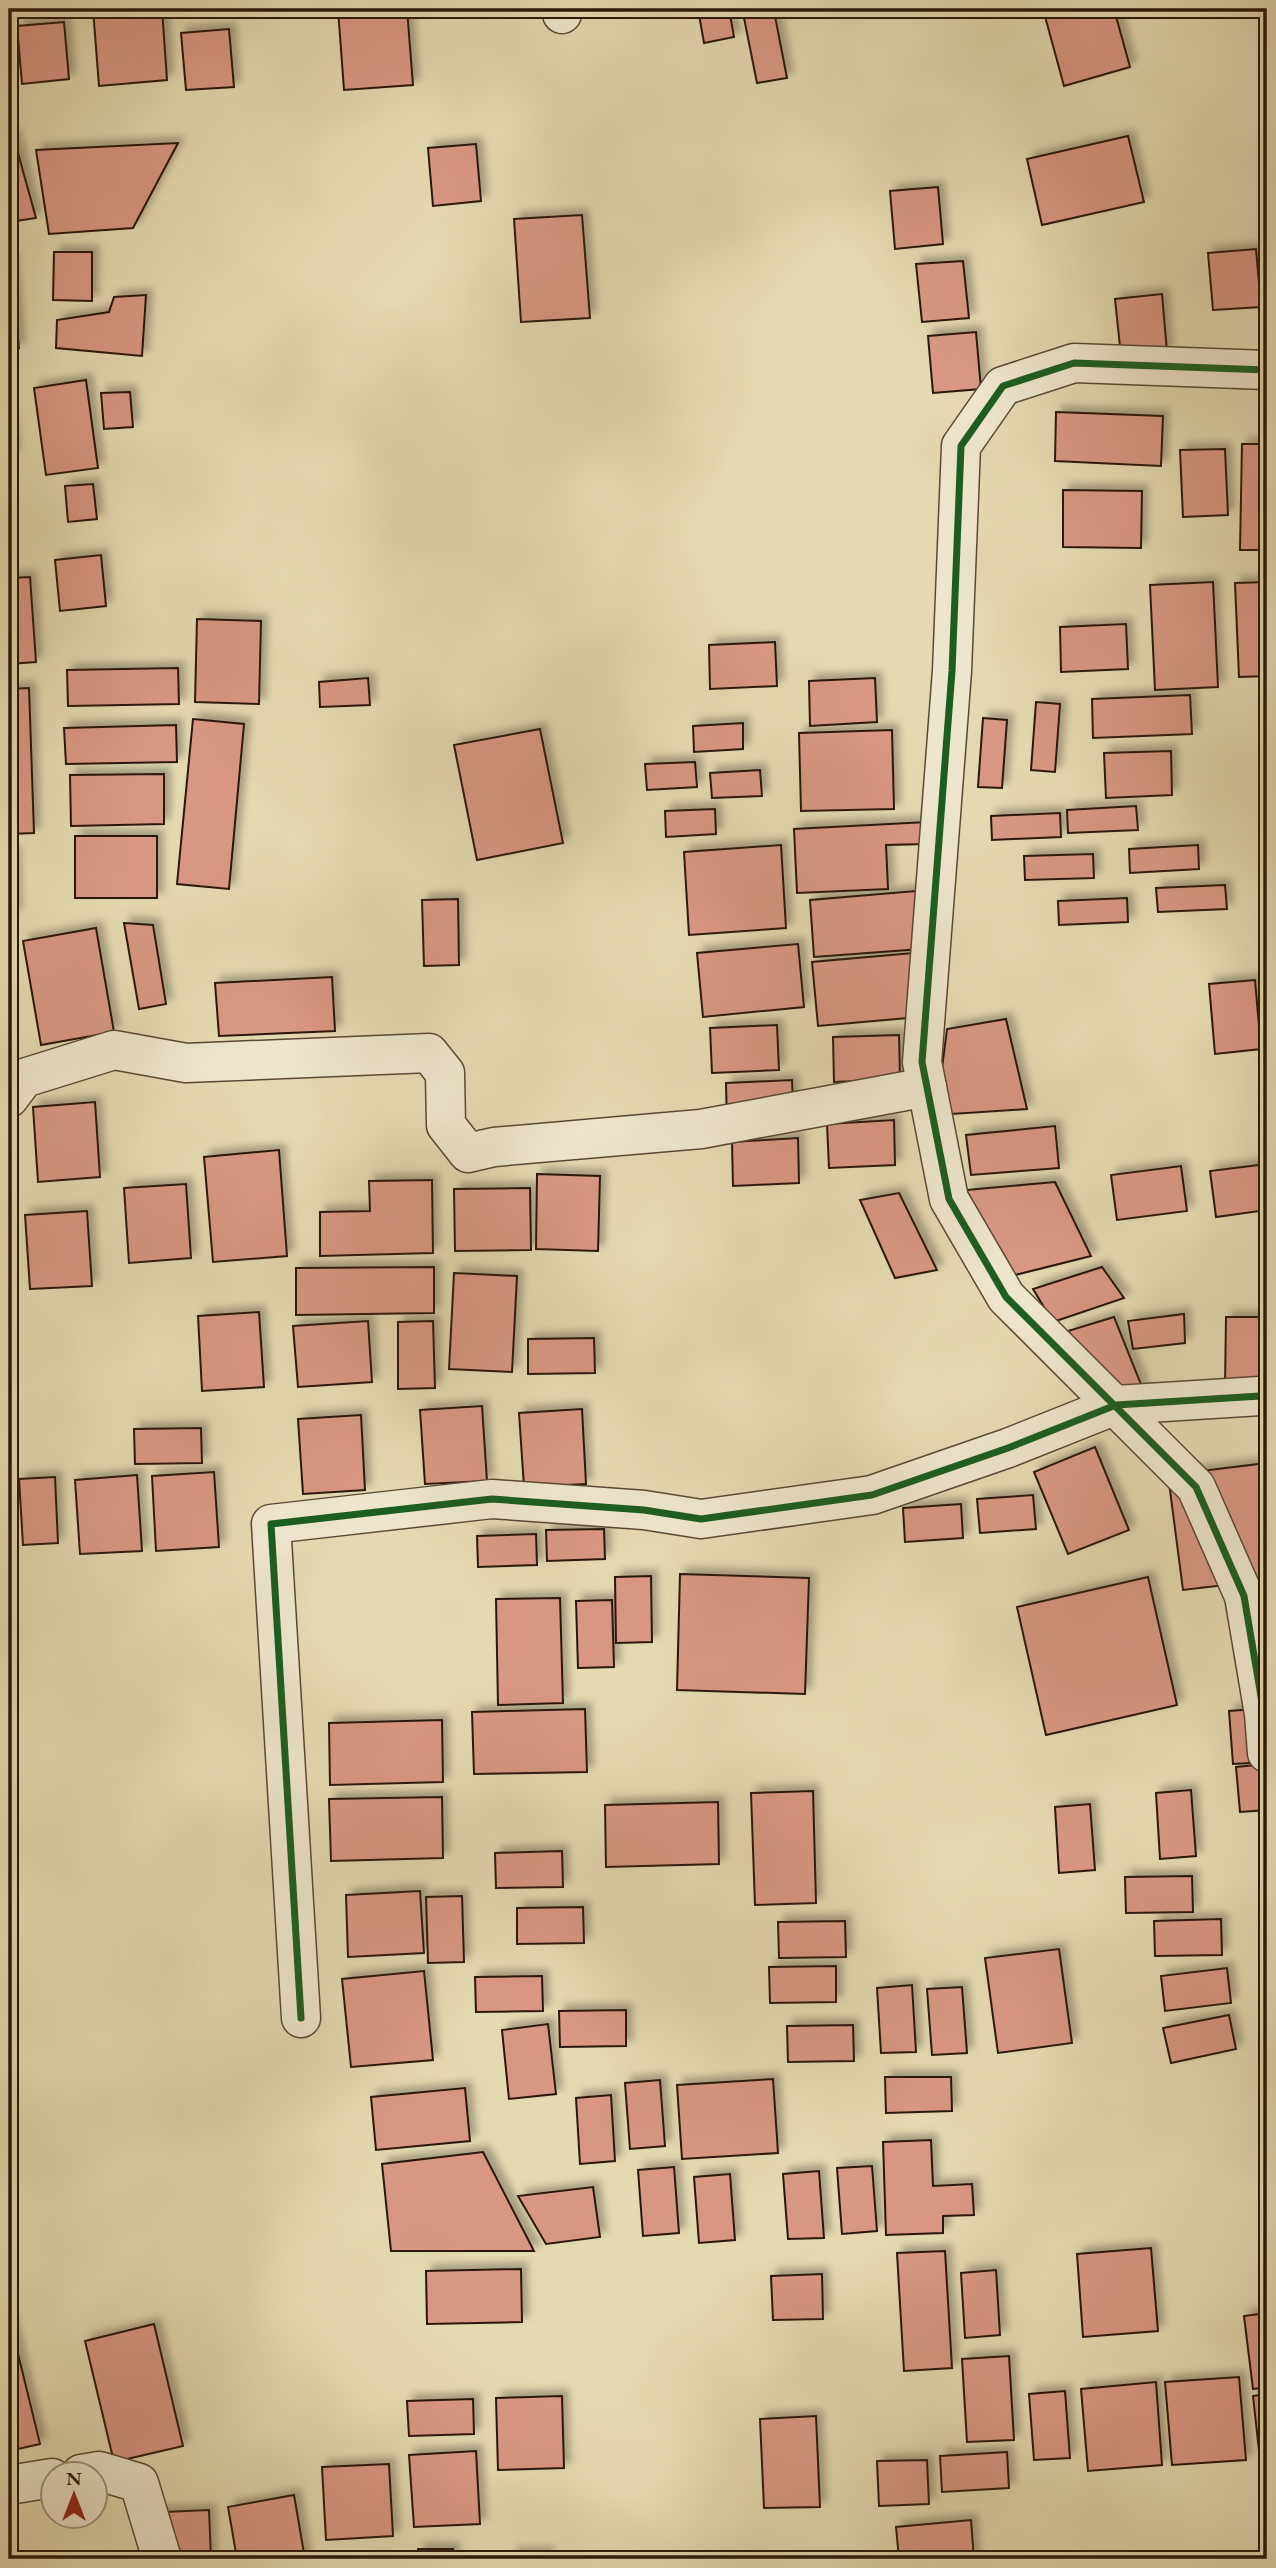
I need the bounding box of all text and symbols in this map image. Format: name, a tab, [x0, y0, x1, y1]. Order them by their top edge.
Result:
north arrow	[38, 2460, 108, 2530]
text: N	[66, 2466, 82, 2491]

